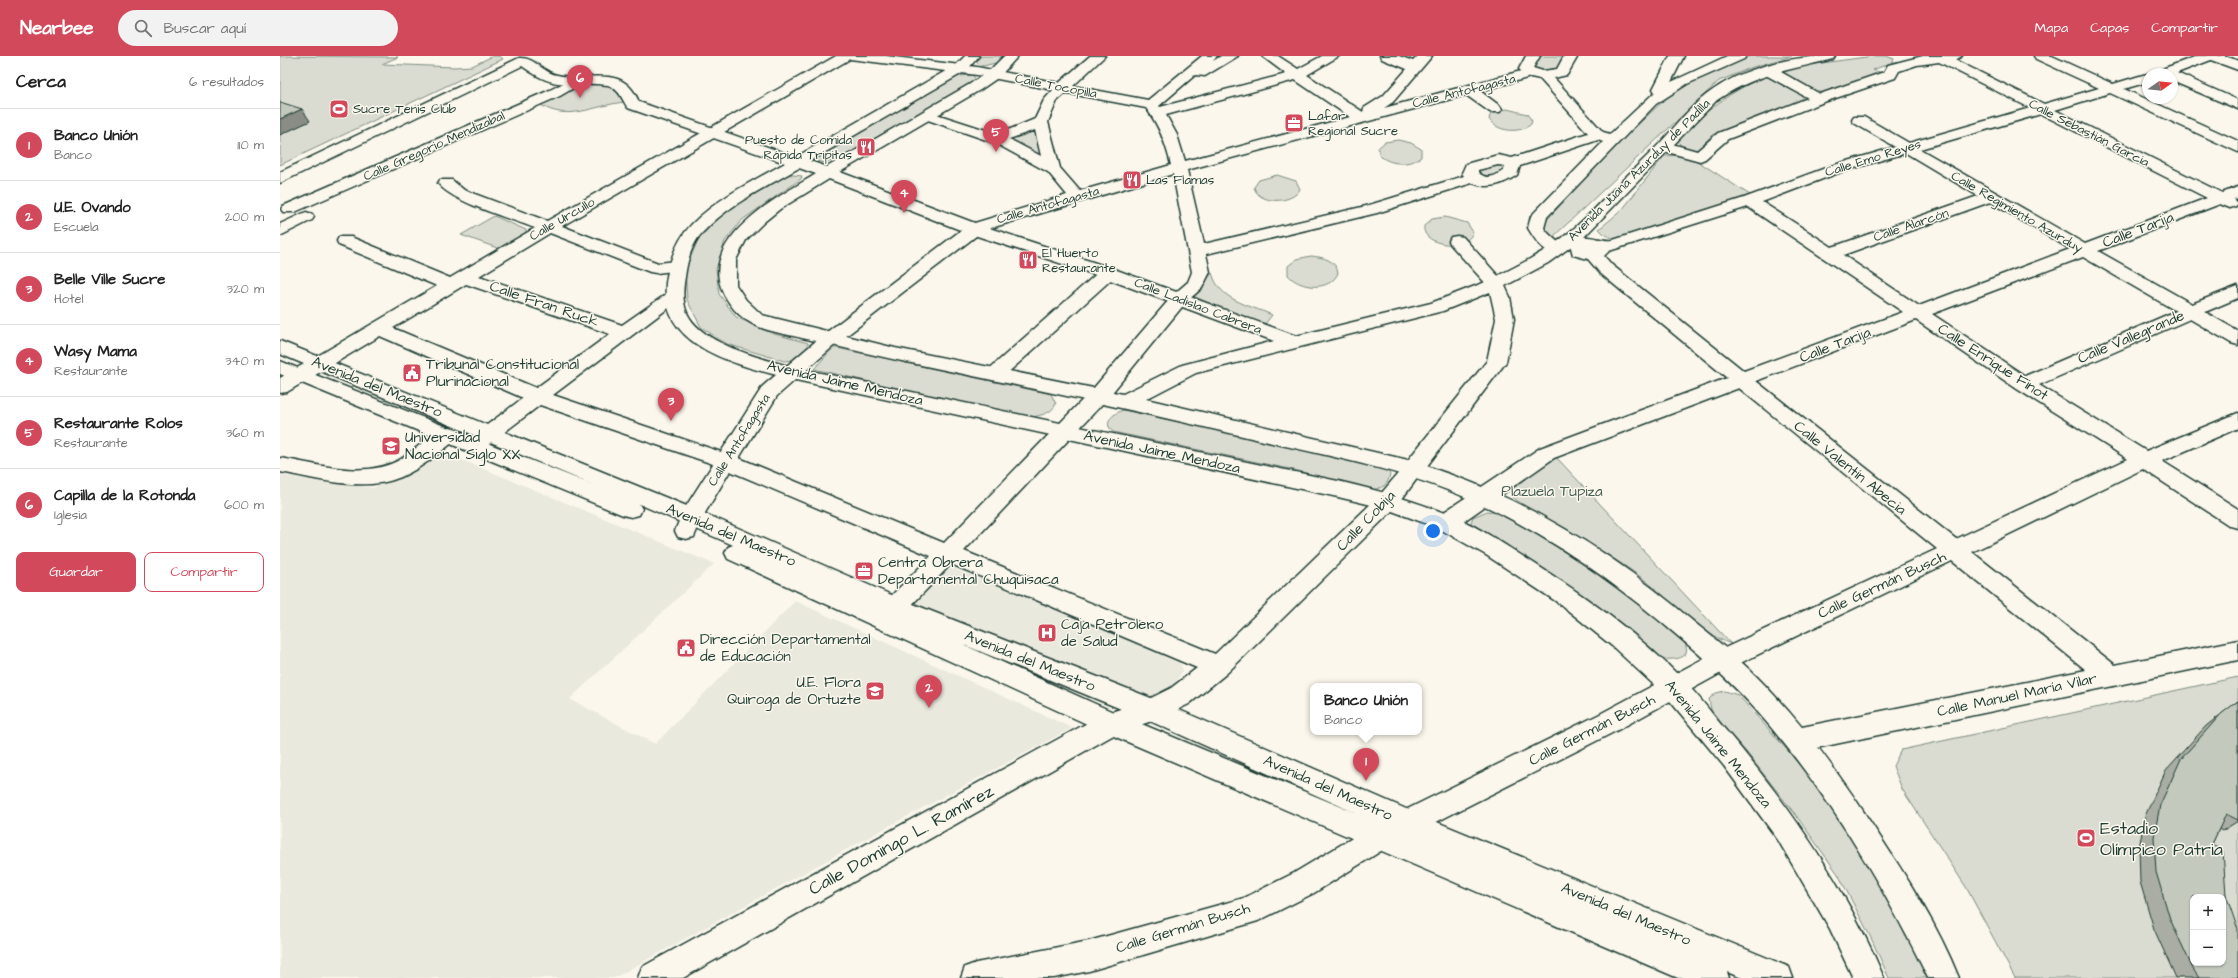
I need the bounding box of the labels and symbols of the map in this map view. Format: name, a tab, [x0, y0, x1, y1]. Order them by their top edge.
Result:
pin: 6	[567, 65, 593, 98]
north arrow	[2142, 68, 2178, 104]
street label: Calle Tocopilla	[1014, 69, 1099, 103]
street label: Calle Antofagasta	[1411, 69, 1518, 113]
street label: Avenida Juana Azurduy de Padilla	[1564, 95, 1715, 246]
street label: Calle Sebastián Garcia	[2026, 95, 2153, 171]
sports icon: Sucre Tenis Club	[328, 98, 350, 120]
place label: Sucre Tenis Club	[353, 100, 457, 118]
street label: Calle Gregorio Mendizabal	[360, 107, 508, 186]
place label: Lafar Regional Sucre	[1308, 107, 1398, 141]
office icon: Lafar Regional Sucre	[1283, 112, 1305, 134]
pin: 5	[983, 119, 1009, 152]
place label: Puesto de Comida Rápida Tripitas	[745, 131, 852, 164]
street label: Calle Emo Reyes	[1823, 135, 1924, 182]
restaurant icon: Puesto de Comida Rápida Tripitas	[855, 136, 877, 158]
street label: Calle Regimiento Azurduy	[1947, 167, 2086, 258]
restaurant icon: Las Flamas	[1121, 169, 1143, 191]
place label: Las Flamas	[1146, 171, 1215, 189]
pin: 4	[891, 180, 917, 213]
street label: Calle Antofagasta	[995, 182, 1102, 229]
street label: Calle Urcullo	[526, 193, 599, 245]
street label: Calle Alarcón	[1871, 204, 1951, 246]
street label: Calle Tarija	[2099, 207, 2177, 253]
place label: El Huerto Restaurante	[1042, 244, 1116, 277]
restaurant icon: El Huerto Restaurante	[1017, 249, 1039, 271]
street label: Calle Ladislao Cabrera	[1132, 273, 1265, 339]
street label: Calle Fran Ruck	[487, 276, 601, 332]
street label: Calle Vallegrande	[2074, 305, 2188, 370]
street label: Calle Enrique Finot	[1934, 318, 2052, 406]
street label: Calle Tarija	[1796, 322, 1874, 368]
street label: Avenida del Maestro	[309, 351, 446, 423]
place label: Tribunal Constitucional Plurinacional	[426, 354, 579, 392]
street label: Avenida Jaime Mendoza	[765, 355, 925, 411]
public building icon: Tribunal Constitucional Plurinacional	[401, 362, 423, 384]
pin: 3	[658, 388, 684, 421]
street label: Calle Antofagasta	[703, 390, 776, 490]
street label: Calle Valentín Abecia	[1789, 416, 1911, 520]
street label: Avenida Jaime Mendoza	[1082, 425, 1243, 479]
place label: Universidad Nacional Siglo XX	[405, 427, 520, 466]
school or university icon: Universidad Nacional Siglo XX	[380, 435, 402, 457]
park label: Plazuela Tupiza	[1501, 481, 1603, 502]
street label: Calle Cobija	[1332, 486, 1401, 556]
street label: Avenida del Maestro	[663, 498, 800, 572]
your location	[1423, 521, 1443, 541]
street label: Calle Germán Busch	[1814, 546, 1950, 624]
place label: Centra Obrera Departamental Chuquisaca	[878, 552, 1059, 590]
office icon: Centra Obrera Departamental Chuquisaca	[853, 560, 875, 582]
place label: Caja Petrolero de Salud	[1061, 614, 1164, 652]
hospital icon: Caja Petrolero de Salud	[1036, 622, 1058, 644]
street label: Avenida del Maestro	[962, 625, 1099, 697]
place label: Dirección Departamental de Educación	[700, 629, 871, 667]
public building icon: Dirección Departamental de Educación	[675, 637, 697, 659]
street label: Calle Manuel María Vilar	[1935, 668, 2099, 722]
place label: U.E. Flora Quiroga de Ortuzte	[727, 672, 861, 711]
pin: 2	[916, 675, 942, 708]
street label: Avenida Jaime Mendoza	[1660, 675, 1777, 813]
school or university icon: U.E. Flora Quiroga de Ortuzte	[864, 680, 886, 702]
street label: Calle Germán Busch	[1525, 689, 1659, 771]
pin: 1	[1353, 748, 1379, 781]
street label: Avenida del Maestro	[1260, 750, 1396, 826]
street label: Calle Domingo L. Ramírez	[804, 779, 999, 902]
place label: Estadio Olímpico Patria	[2100, 816, 2223, 862]
sports icon: Estadio Olímpico Patria	[2075, 827, 2097, 849]
street label: Avenida del Maestro	[1558, 877, 1695, 951]
street label: Calle Germán Busch	[1113, 897, 1253, 958]

